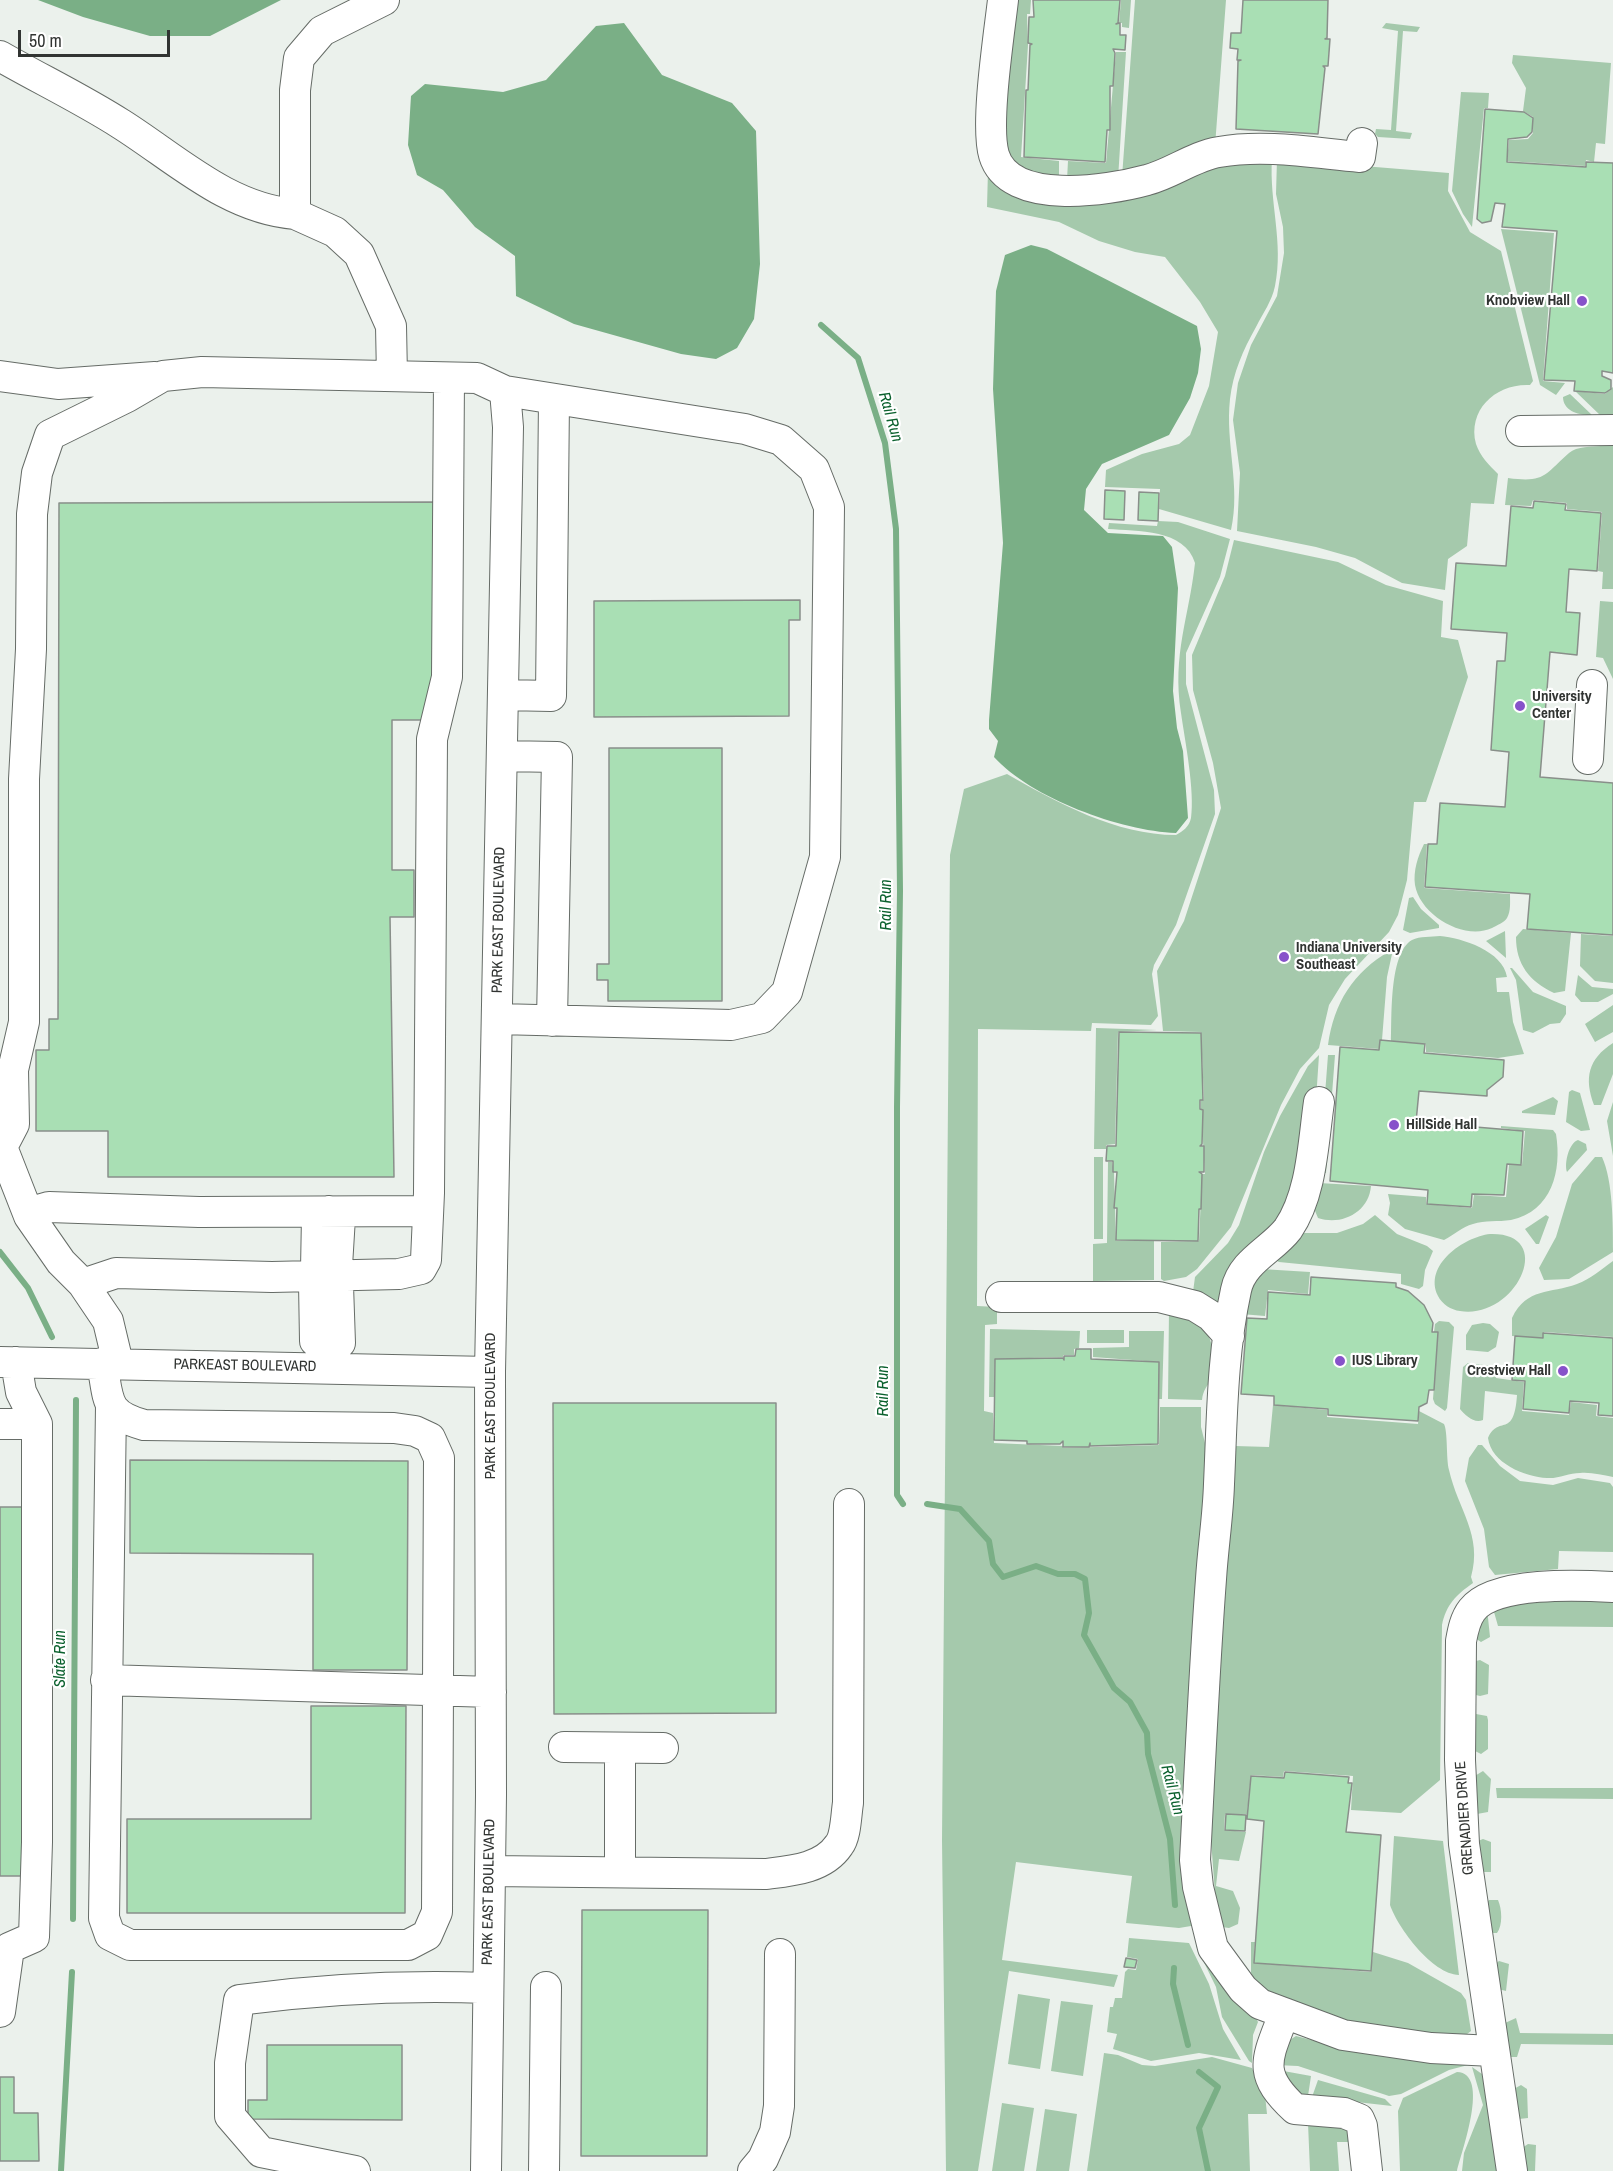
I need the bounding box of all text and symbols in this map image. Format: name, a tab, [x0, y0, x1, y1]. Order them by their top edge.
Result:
scale bar	[21, 18, 172, 56]
text: 50 m	[29, 28, 62, 53]
place label: Knobview Hall	[1486, 292, 1570, 310]
marker: Knobview Hall	[1575, 294, 1589, 308]
water label: Rail Run	[874, 390, 906, 444]
place label: University Center	[1532, 688, 1591, 723]
marker: University Center	[1513, 699, 1527, 713]
street label: PARK EAST BOULEVARD	[489, 847, 509, 993]
water label: Rail Run	[877, 879, 897, 931]
place label: Indiana University Southeast	[1296, 939, 1402, 974]
marker: Indiana University Southeast	[1277, 950, 1291, 964]
place label: HillSide Hall	[1406, 1116, 1477, 1134]
marker: HillSide Hall	[1387, 1118, 1401, 1132]
street label: PARK EAST BOULEVARD	[482, 1333, 500, 1479]
place label: IUS Library	[1352, 1352, 1418, 1370]
marker: IUS Library	[1333, 1354, 1347, 1368]
street label: PARKEAST BOULEVARD	[173, 1356, 317, 1376]
place label: Crestview Hall	[1467, 1362, 1551, 1380]
marker: Crestview Hall	[1556, 1364, 1570, 1378]
water label: Rail Run	[874, 1365, 894, 1417]
water label: Slate Run	[51, 1630, 71, 1688]
street label: GRENADIER DRIVE	[1452, 1760, 1478, 1876]
water label: Rail Run	[1156, 1763, 1188, 1817]
street label: PARK EAST BOULEVARD	[479, 1819, 499, 1965]

